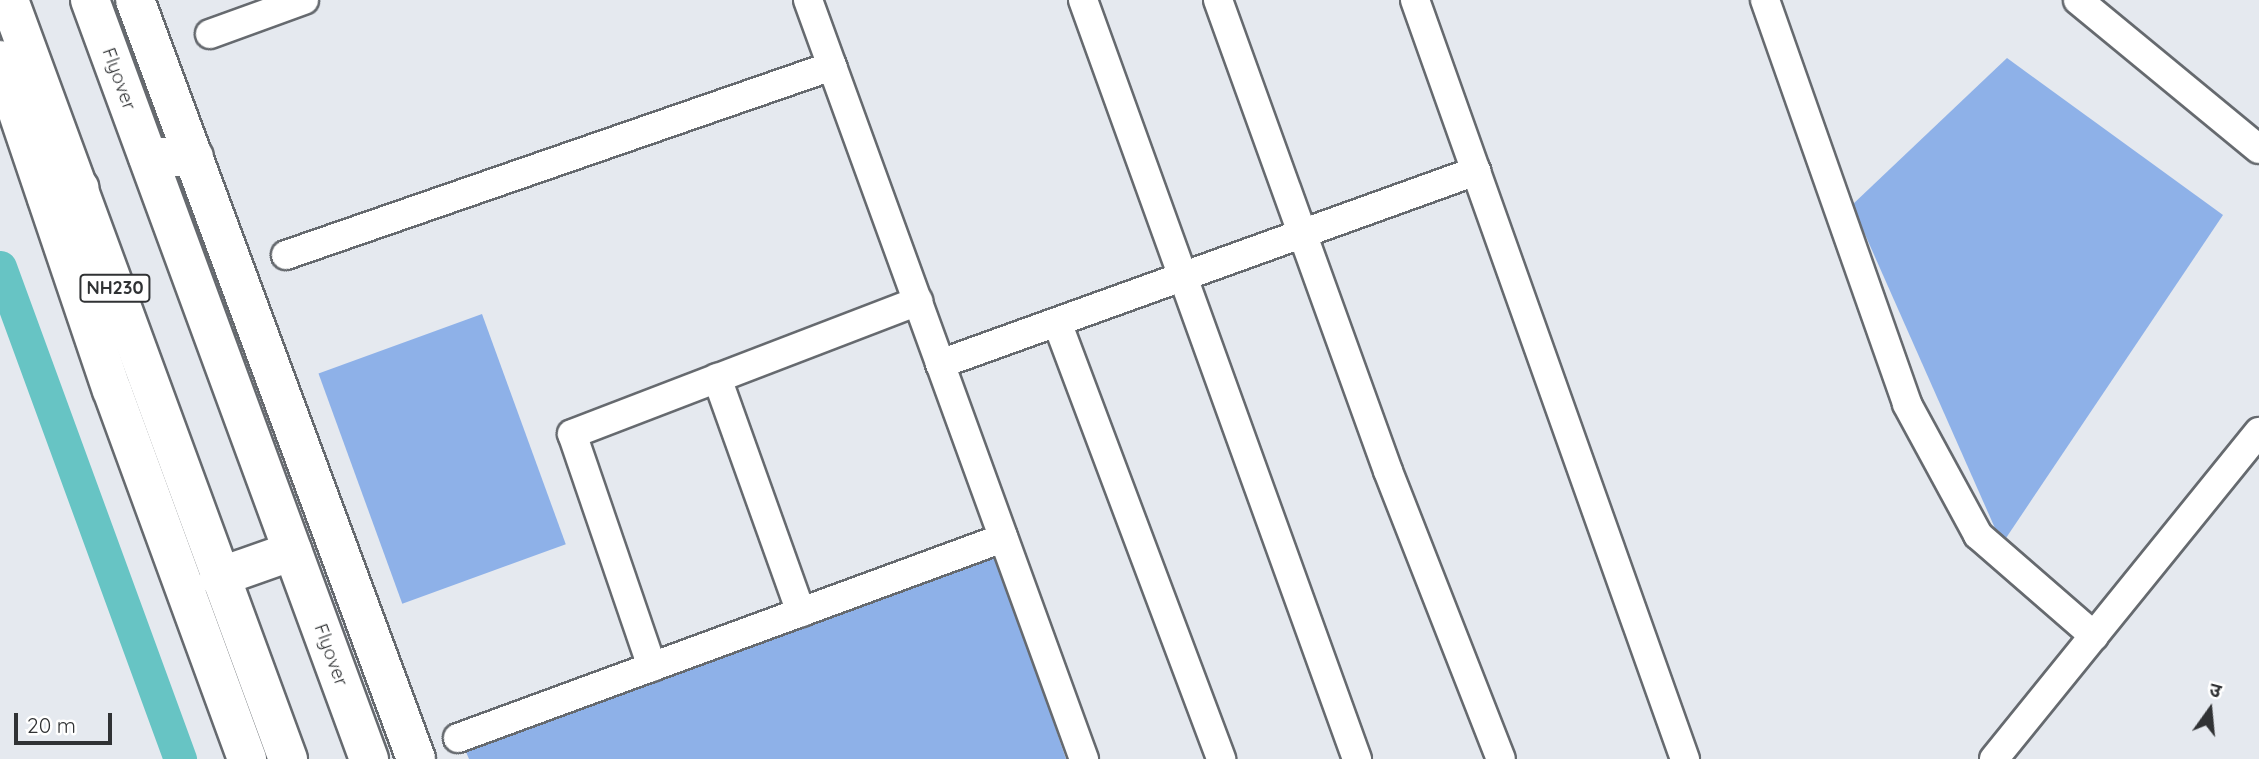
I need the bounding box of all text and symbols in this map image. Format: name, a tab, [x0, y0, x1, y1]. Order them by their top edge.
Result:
street label: Flyover	[97, 45, 141, 113]
road number: NH230	[78, 274, 152, 302]
street label: Flyover	[309, 621, 353, 689]
north arrow	[2175, 675, 2245, 745]
text: उ	[2207, 677, 2224, 703]
scale bar	[18, 700, 116, 744]
text: 20 m	[27, 712, 76, 738]

